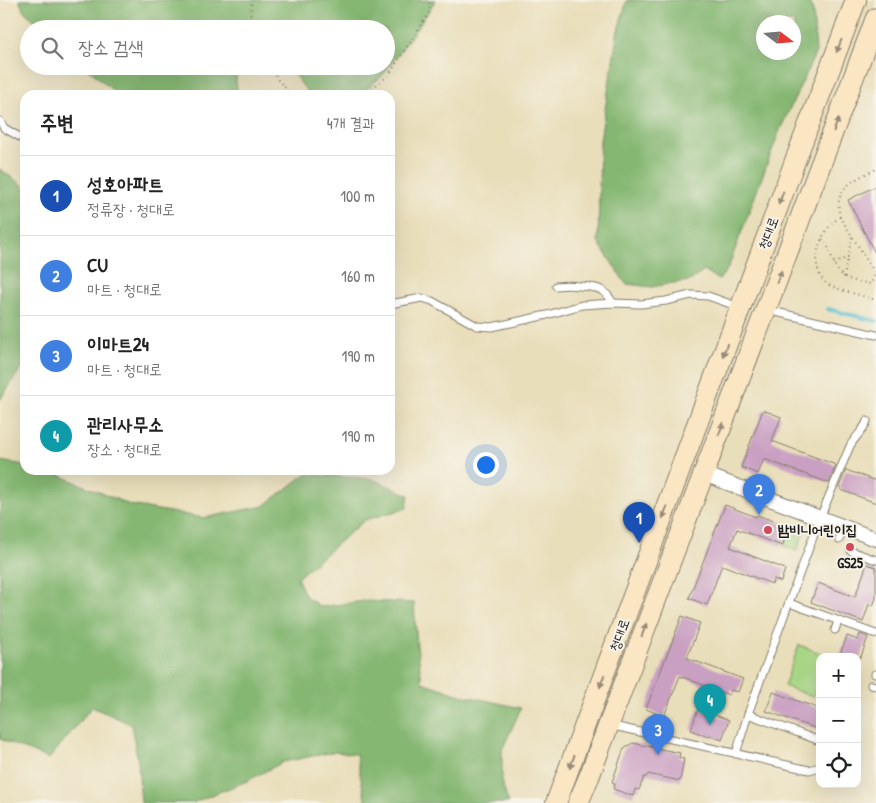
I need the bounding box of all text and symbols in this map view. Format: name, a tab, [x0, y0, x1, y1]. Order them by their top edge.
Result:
north arrow	[756, 15, 801, 60]
search box	[20, 20, 395, 75]
icon: search	[38, 34, 66, 62]
text: 장소 검색	[78, 34, 144, 60]
one-way arrow	[835, 38, 842, 53]
text: 주변	[40, 108, 74, 137]
text: 4개 결과	[327, 112, 375, 134]
one-way arrow	[832, 117, 840, 132]
text: 성호아파트	[87, 171, 163, 197]
text: 1	[53, 185, 59, 207]
text: 100 m	[340, 185, 375, 207]
one-way arrow	[777, 190, 784, 205]
text: 정류장 · 청대로	[87, 198, 175, 220]
street label: 청대로	[753, 214, 782, 252]
text: CU	[87, 252, 108, 278]
text: 2	[52, 265, 60, 287]
text: 160 m	[341, 265, 375, 287]
one-way arrow	[775, 269, 783, 284]
text: 마트 · 청대로	[87, 278, 162, 300]
text: 이마트24	[87, 331, 149, 357]
one-way arrow	[721, 343, 729, 358]
text: 3	[52, 345, 60, 367]
text: 190 m	[342, 345, 375, 367]
text: 마트 · 청대로	[87, 358, 162, 380]
text: 관리사무소	[87, 411, 163, 437]
one-way arrow	[717, 421, 725, 436]
text: 4	[53, 425, 59, 447]
text: 190 m	[342, 425, 375, 447]
text: 장소 · 청대로	[87, 438, 162, 460]
your location	[473, 452, 499, 478]
pin: 2	[743, 474, 775, 515]
pin: 1	[623, 502, 655, 543]
one-way arrow	[661, 505, 668, 520]
place label: 밤비니어린이집	[778, 520, 857, 539]
marker: 밤비니어린이집	[762, 524, 774, 536]
marker: GS25	[844, 541, 856, 553]
place label: GS25	[837, 553, 863, 572]
street label: 청대로	[604, 616, 633, 654]
one-way arrow	[641, 623, 648, 638]
map controls	[816, 653, 861, 788]
button: +	[816, 653, 861, 698]
one-way arrow	[598, 674, 606, 689]
pin: 4	[694, 684, 726, 725]
button: −	[816, 698, 861, 743]
pin: 3	[642, 714, 674, 755]
button: locate	[816, 743, 861, 788]
one-way arrow	[568, 754, 575, 769]

